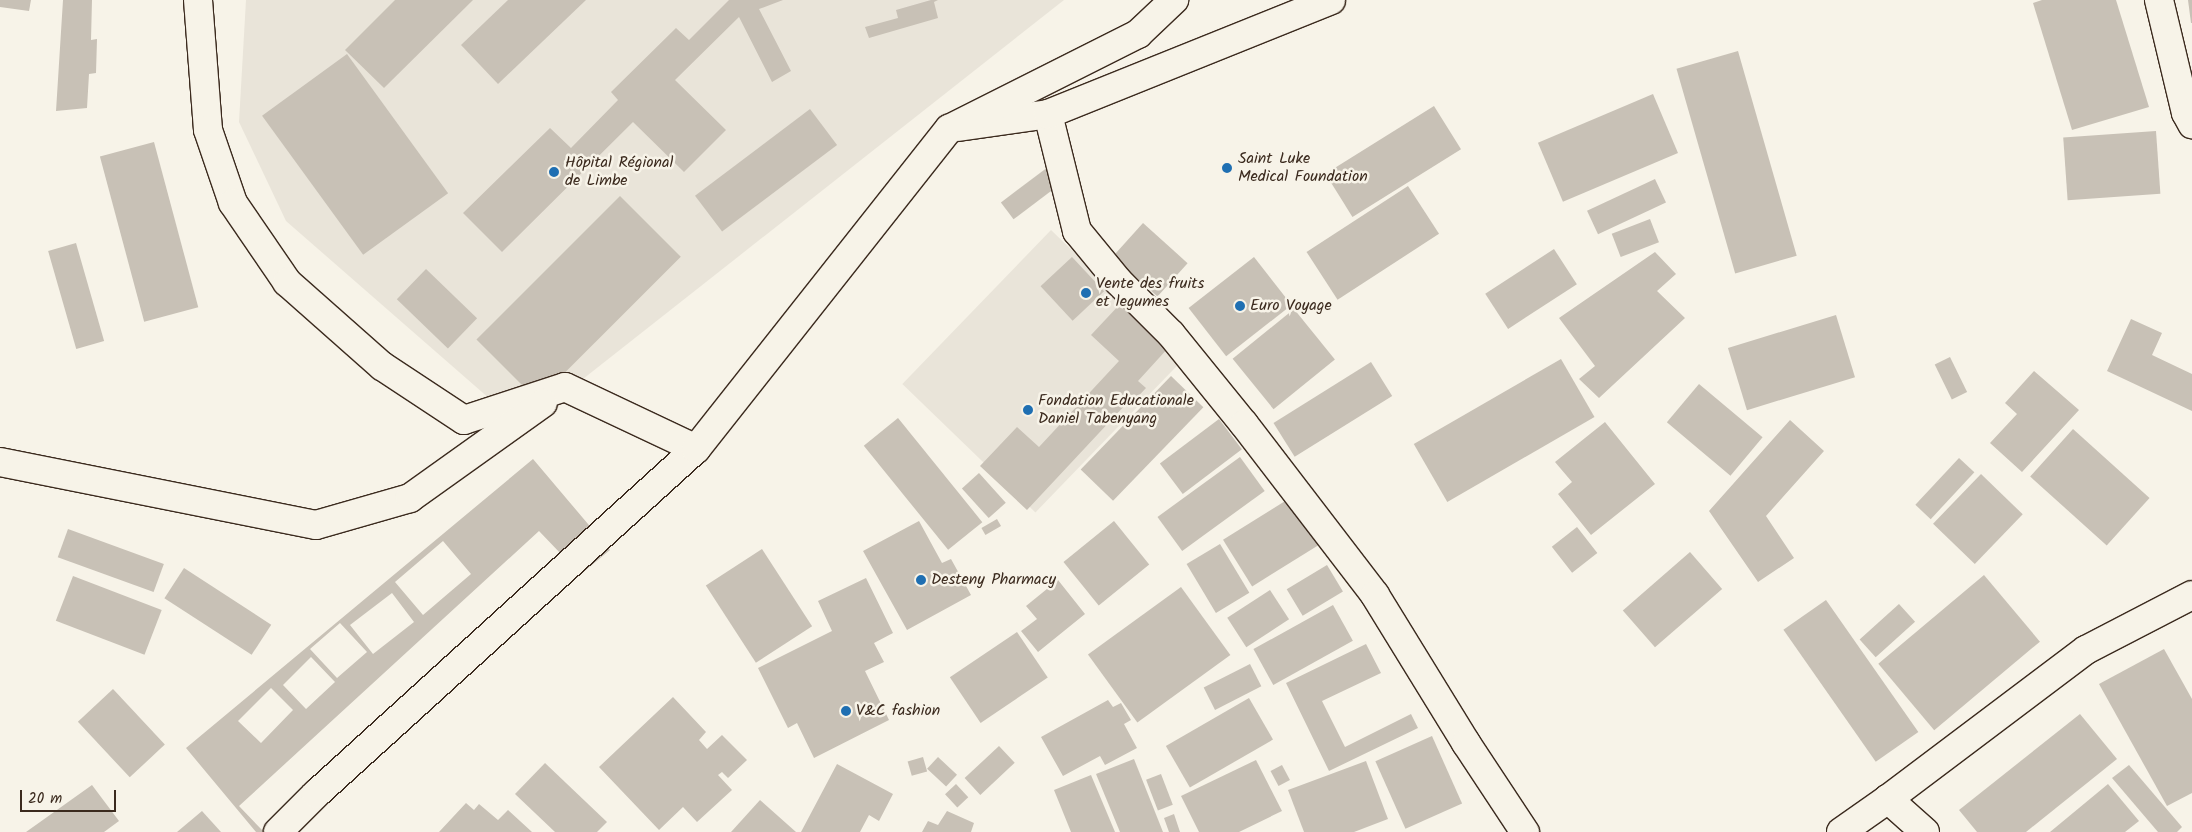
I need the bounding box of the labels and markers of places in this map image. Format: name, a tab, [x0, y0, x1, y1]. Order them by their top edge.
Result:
place label: Saint Luke Medical Foundation	[1238, 149, 1368, 187]
place label: Hôpital Régional de Limbe	[565, 153, 673, 191]
marker: Saint Luke Medical Foundation	[1220, 161, 1234, 175]
marker: Hôpital Régional de Limbe	[547, 165, 561, 179]
place label: Vente des fruits et legumes	[1096, 274, 1204, 312]
marker: Vente des fruits et legumes	[1080, 287, 1092, 299]
place label: Euro Voyage	[1250, 296, 1332, 316]
marker: Euro Voyage	[1234, 300, 1246, 312]
place label: Fondation Educationale Daniel Tabenyang	[1038, 391, 1194, 429]
marker: Fondation Educationale Daniel Tabenyang	[1022, 404, 1034, 416]
place label: Desteny Pharmacy	[931, 570, 1056, 590]
marker: Desteny Pharmacy	[915, 574, 927, 586]
place label: V&C fashion	[856, 701, 940, 721]
marker: V&C fashion	[840, 705, 852, 717]

